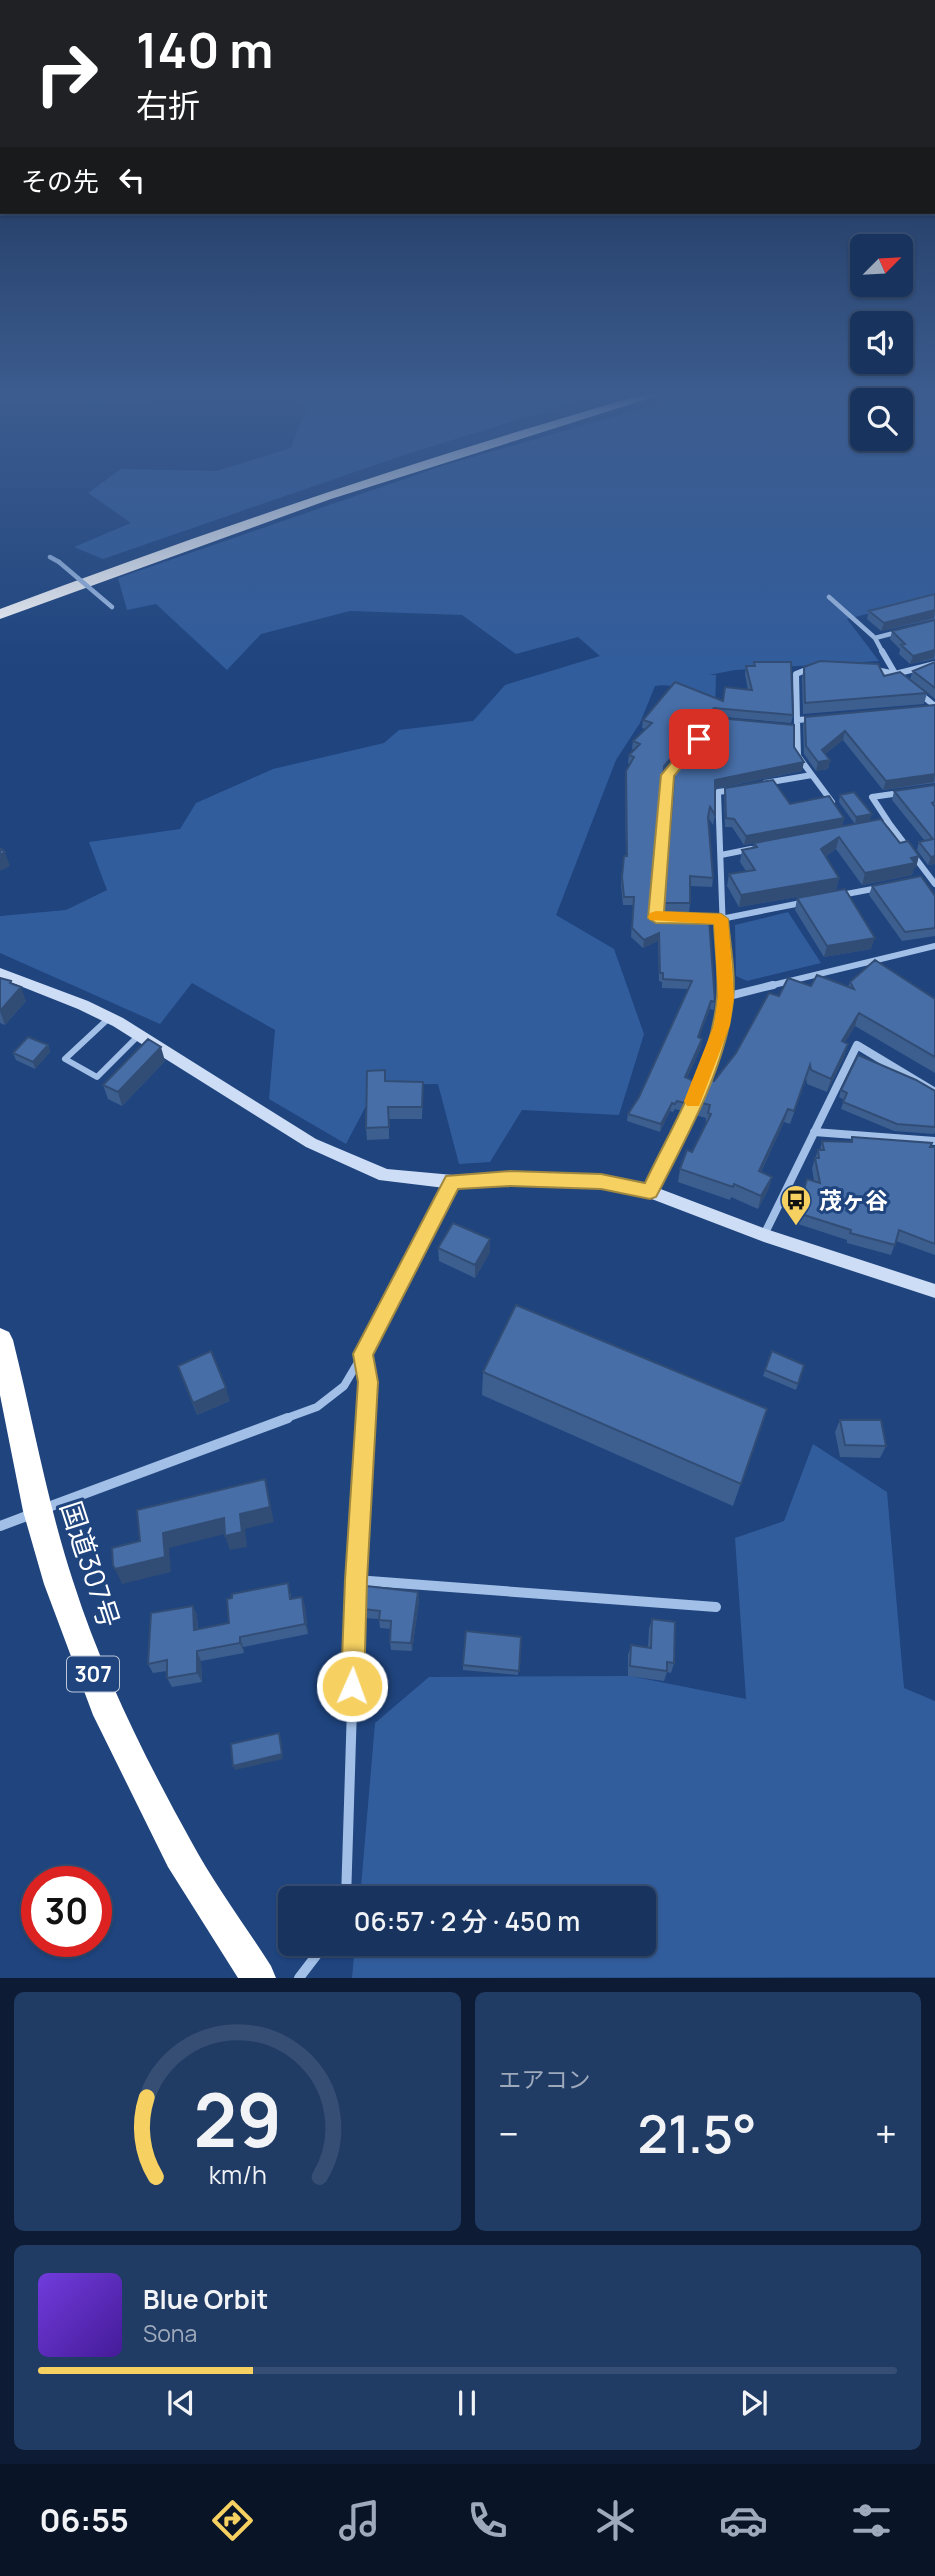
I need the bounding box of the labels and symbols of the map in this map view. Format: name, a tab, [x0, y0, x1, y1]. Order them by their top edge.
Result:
north arrow	[850, 234, 914, 298]
pin	[669, 709, 729, 769]
bus stop icon: 茂ヶ谷	[779, 1183, 813, 1227]
place label: 茂ヶ谷	[819, 1184, 888, 1216]
street label: 国道307号	[53, 1496, 129, 1632]
position arrow	[315, 1649, 389, 1723]
road number: 307	[67, 1656, 119, 1692]
speed limit sign: 30	[21, 1866, 112, 1957]

